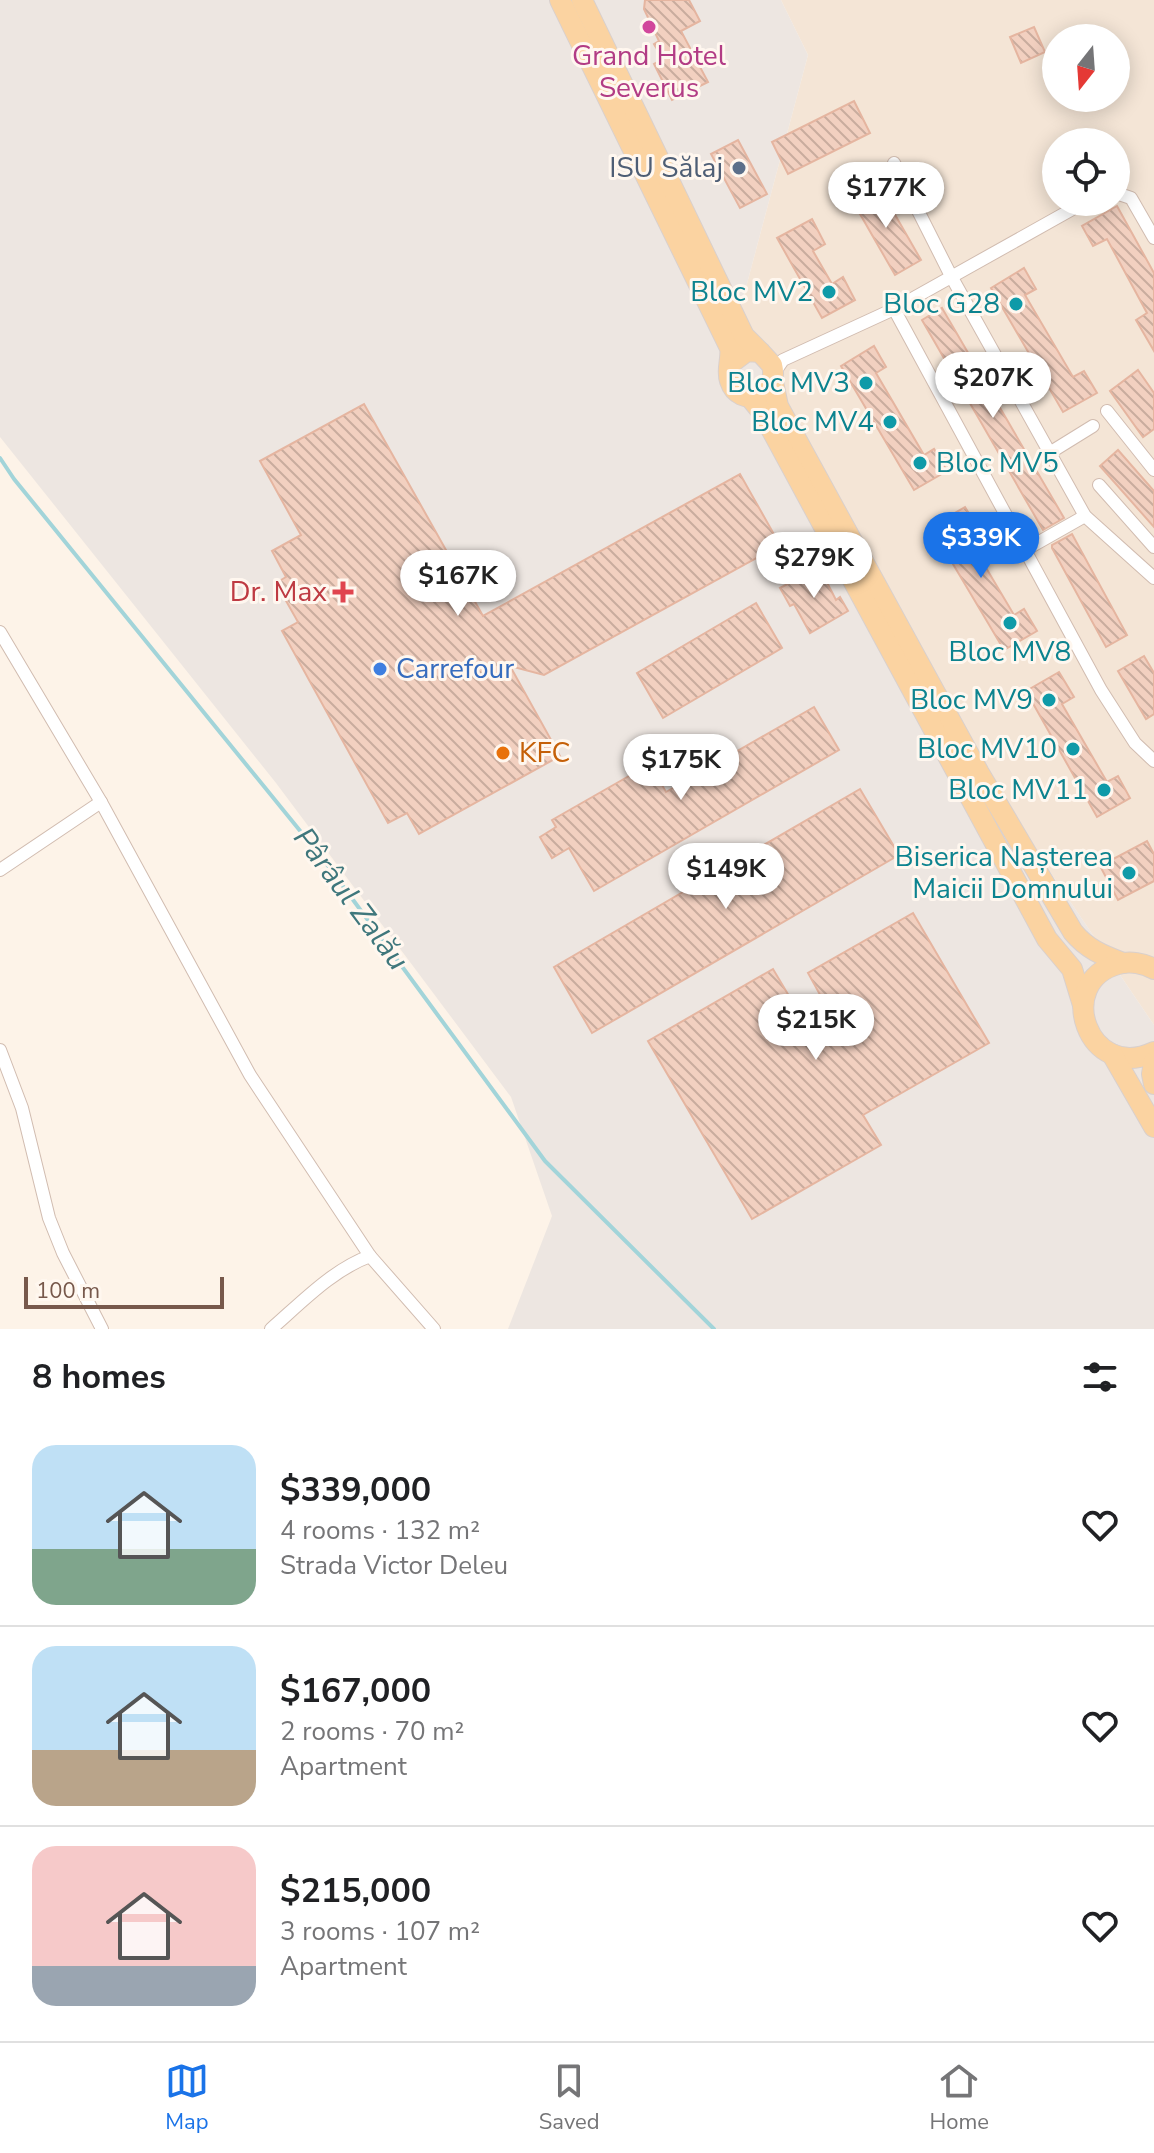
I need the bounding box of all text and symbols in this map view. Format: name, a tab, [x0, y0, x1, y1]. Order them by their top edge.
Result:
marker: Grand Hotel Severus	[640, 18, 658, 36]
north arrow	[1042, 24, 1130, 112]
map controls	[1042, 24, 1130, 216]
place label: Grand Hotel Severus	[572, 37, 727, 107]
button: locate	[1042, 128, 1130, 216]
place label: ISU Sălaj	[609, 149, 723, 187]
marker: ISU Sălaj	[730, 159, 748, 177]
pin: $177K	[830, 162, 942, 230]
text: $177K	[846, 170, 926, 205]
place label: Bloc MV2	[690, 273, 813, 311]
marker: Bloc MV2	[820, 283, 838, 301]
place label: Bloc G28	[883, 285, 1000, 323]
marker: Bloc G28	[1007, 295, 1025, 313]
pin: $207K	[937, 352, 1049, 420]
text: $207K	[953, 360, 1033, 395]
place label: Bloc MV3	[727, 364, 850, 402]
marker: Bloc MV3	[857, 374, 875, 392]
place label: Bloc MV4	[751, 403, 874, 441]
marker: Bloc MV4	[881, 413, 899, 431]
place label: Bloc MV5	[936, 444, 1059, 482]
marker: Bloc MV5	[911, 454, 929, 472]
pin: $339K	[925, 512, 1037, 580]
text: $339K	[941, 520, 1021, 555]
pin: $279K	[758, 532, 870, 600]
text: $279K	[774, 540, 854, 575]
pin: $167K	[402, 550, 514, 618]
text: $167K	[418, 558, 498, 593]
place label: Dr. Max	[230, 573, 327, 611]
marker: Dr. Max	[334, 583, 352, 601]
marker: Bloc MV8	[1001, 614, 1019, 632]
place label: Bloc MV8	[949, 633, 1071, 671]
place label: Carrefour	[396, 650, 514, 688]
marker: Carrefour	[371, 660, 389, 678]
place label: Bloc MV9	[910, 681, 1033, 719]
marker: Bloc MV9	[1040, 691, 1058, 709]
place label: Bloc MV10	[917, 730, 1057, 768]
place label: KFC	[519, 734, 570, 772]
pin: $175K	[625, 734, 737, 802]
marker: Bloc MV10	[1064, 740, 1082, 758]
text: $175K	[641, 742, 721, 777]
marker: KFC	[494, 744, 512, 762]
place label: Bloc MV11	[948, 771, 1088, 809]
marker: Bloc MV11	[1095, 781, 1113, 799]
water label: Pârâul Zalău	[284, 819, 418, 979]
place label: Biserica Nașterea Maicii Domnului	[895, 838, 1113, 908]
pin: $149K	[670, 843, 782, 911]
text: $149K	[686, 851, 766, 886]
marker: Biserica Nașterea Maicii Domnului	[1120, 864, 1138, 882]
pin: $215K	[760, 994, 872, 1062]
text: $215K	[776, 1002, 856, 1037]
scale bar	[24, 1273, 224, 1309]
text: 100 m	[36, 1276, 100, 1306]
text: 8 homes	[32, 1354, 166, 1400]
icon: filters	[1078, 1355, 1122, 1399]
text: $339,000	[280, 1467, 431, 1513]
icon: home	[96, 1477, 192, 1573]
icon: heart	[1078, 1503, 1122, 1547]
text: 4 rooms · 132 m²	[280, 1513, 480, 1548]
text: Strada Victor Deleu	[280, 1548, 508, 1583]
text: $167,000	[280, 1668, 431, 1714]
icon: home	[96, 1678, 192, 1774]
icon: heart	[1078, 1704, 1122, 1748]
text: 2 rooms · 70 m²	[280, 1714, 464, 1749]
text: Apartment	[280, 1749, 407, 1784]
text: $215,000	[280, 1868, 431, 1914]
icon: home	[96, 1878, 192, 1974]
icon: heart	[1078, 1904, 1122, 1948]
text: 3 rooms · 107 m²	[280, 1914, 480, 1949]
text: Apartment	[280, 1949, 407, 1984]
tab: Map	[165, 2059, 209, 2137]
tab: Saved	[539, 2059, 600, 2137]
tab: Home	[930, 2059, 989, 2137]

